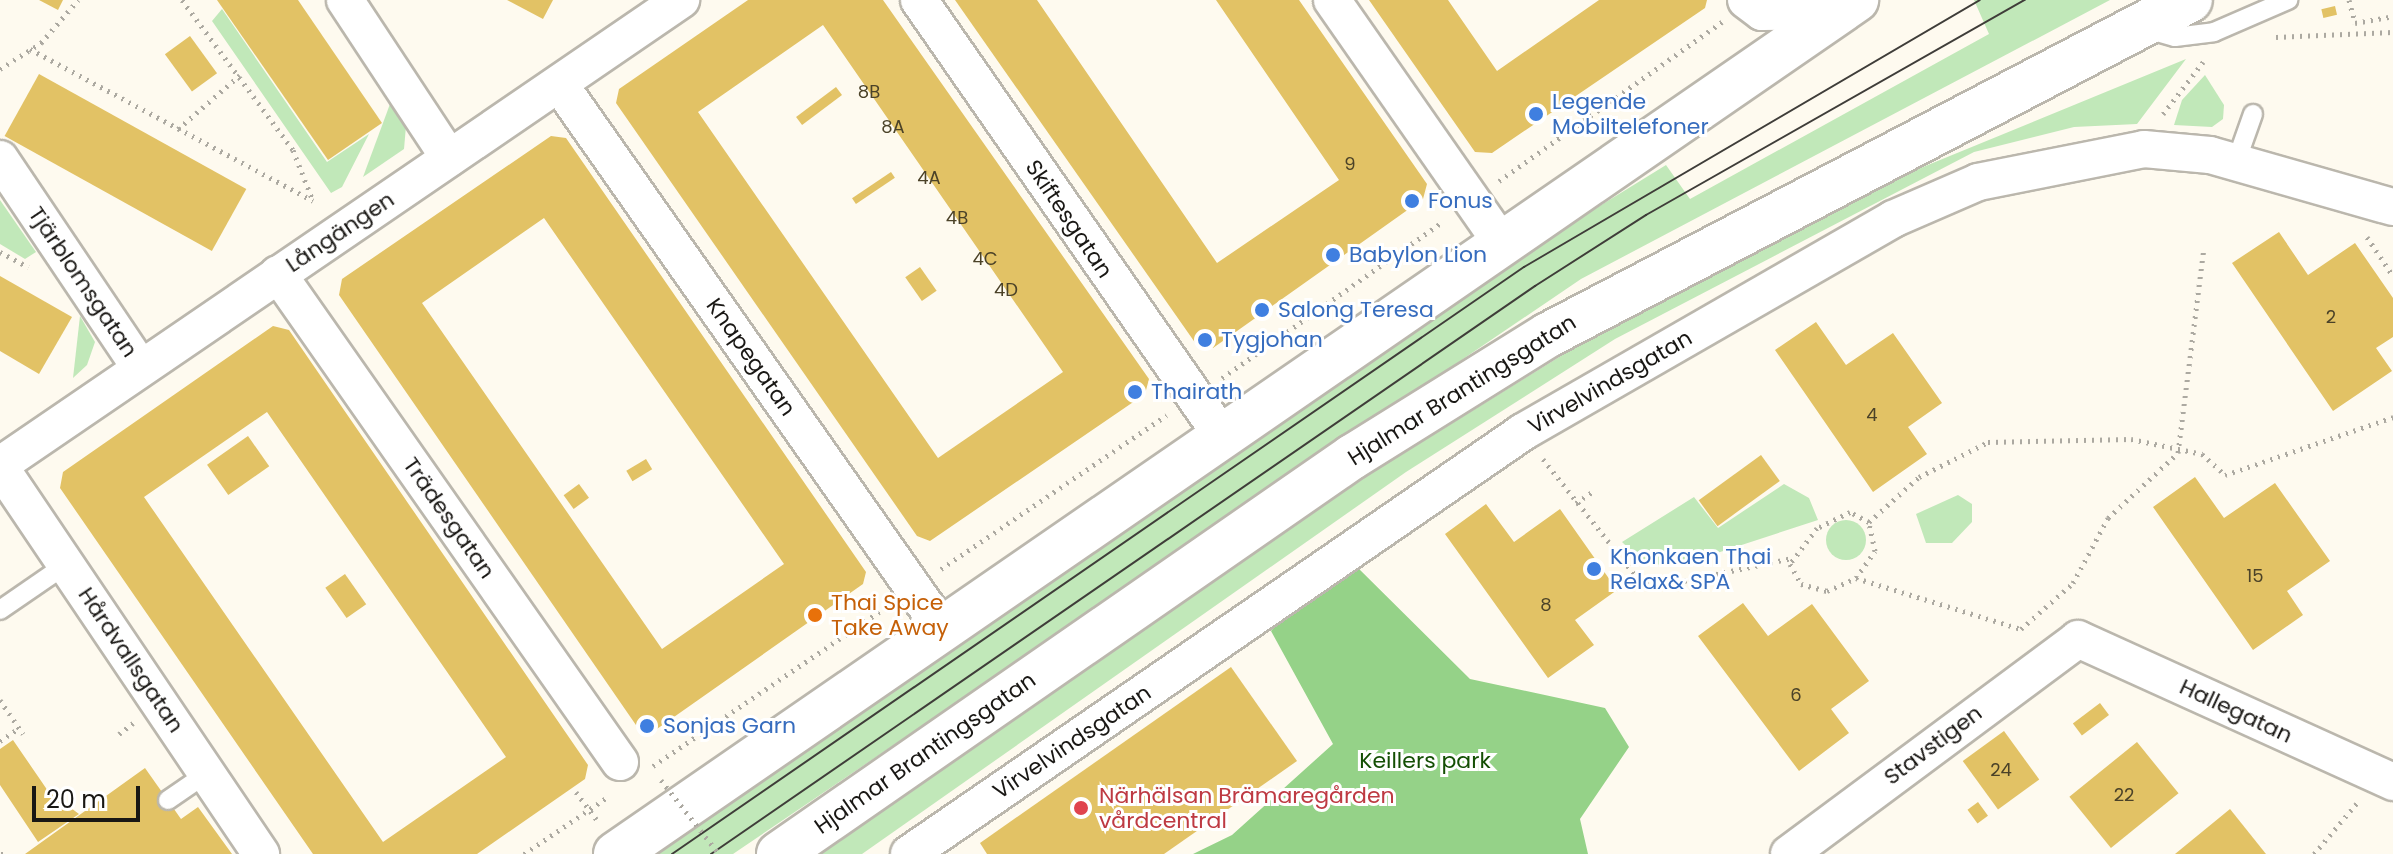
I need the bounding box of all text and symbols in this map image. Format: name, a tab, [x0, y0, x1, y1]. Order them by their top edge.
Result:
house number: 8B	[858, 81, 880, 103]
place label: Legende Mobiltelefoner	[1552, 88, 1709, 140]
marker: Legende Mobiltelefoner	[1527, 105, 1545, 123]
house number: 8A	[881, 116, 905, 138]
house number: 9	[1344, 153, 1356, 175]
street label: Skiftesgatan	[1020, 155, 1118, 283]
house number: 4A	[917, 167, 941, 189]
street label: Långängen	[281, 186, 399, 278]
place label: Fonus	[1428, 188, 1493, 214]
marker: Fonus	[1403, 192, 1421, 210]
street label: Tjärblomsgatan	[23, 202, 143, 362]
house number: 4B	[946, 207, 968, 229]
place label: Babylon Lion	[1349, 242, 1487, 268]
marker: Babylon Lion	[1324, 246, 1342, 264]
house number: 4C	[972, 248, 998, 270]
house number: 4D	[994, 279, 1018, 301]
street label: Knapegatan	[701, 293, 801, 421]
place label: Salong Teresa	[1278, 297, 1434, 323]
marker: Salong Teresa	[1253, 301, 1271, 319]
house number: 2	[2326, 306, 2336, 328]
street label: Hjalmar Brantingsgatan	[1343, 309, 1581, 471]
street label: Virvelvindsgatan	[1523, 324, 1697, 440]
place label: Tygjohan	[1221, 327, 1323, 353]
marker: Tygjohan	[1196, 331, 1214, 349]
place label: Thairath	[1151, 379, 1242, 405]
marker: Thairath	[1126, 383, 1144, 401]
house number: 4	[1866, 404, 1878, 426]
street label: Trädesgatan	[398, 452, 500, 584]
place label: Khonkaen Thai Relax& SPA	[1610, 543, 1771, 594]
marker: Khonkaen Thai Relax& SPA	[1585, 560, 1603, 578]
house number: 15	[2246, 565, 2264, 587]
street label: Hårdvallsgatan	[73, 582, 189, 738]
place label: Thai Spice Take Away	[831, 589, 949, 640]
house number: 8	[1540, 594, 1552, 616]
marker: Thai Spice Take Away	[806, 606, 824, 624]
street label: Hjalmar Brantingsgatan	[809, 667, 1041, 839]
street label: Hallegatan	[2175, 673, 2297, 749]
street label: Virvelvindsgatan	[988, 679, 1156, 805]
house number: 6	[1790, 684, 1802, 706]
street label: Stavstigen	[1879, 700, 1987, 790]
place label: Sonjas Garn	[663, 713, 796, 739]
marker: Sonjas Garn	[638, 717, 656, 735]
park label: Keillers park	[1359, 748, 1491, 774]
house number: 24	[1990, 759, 2012, 781]
scale bar	[36, 770, 144, 820]
place label: Närhälsan Brämaregården vårdcentral	[1099, 782, 1395, 834]
text: 20 m	[46, 783, 106, 816]
house number: 22	[2114, 784, 2134, 806]
marker: Närhälsan Brämaregården vårdcentral	[1070, 797, 1092, 819]

